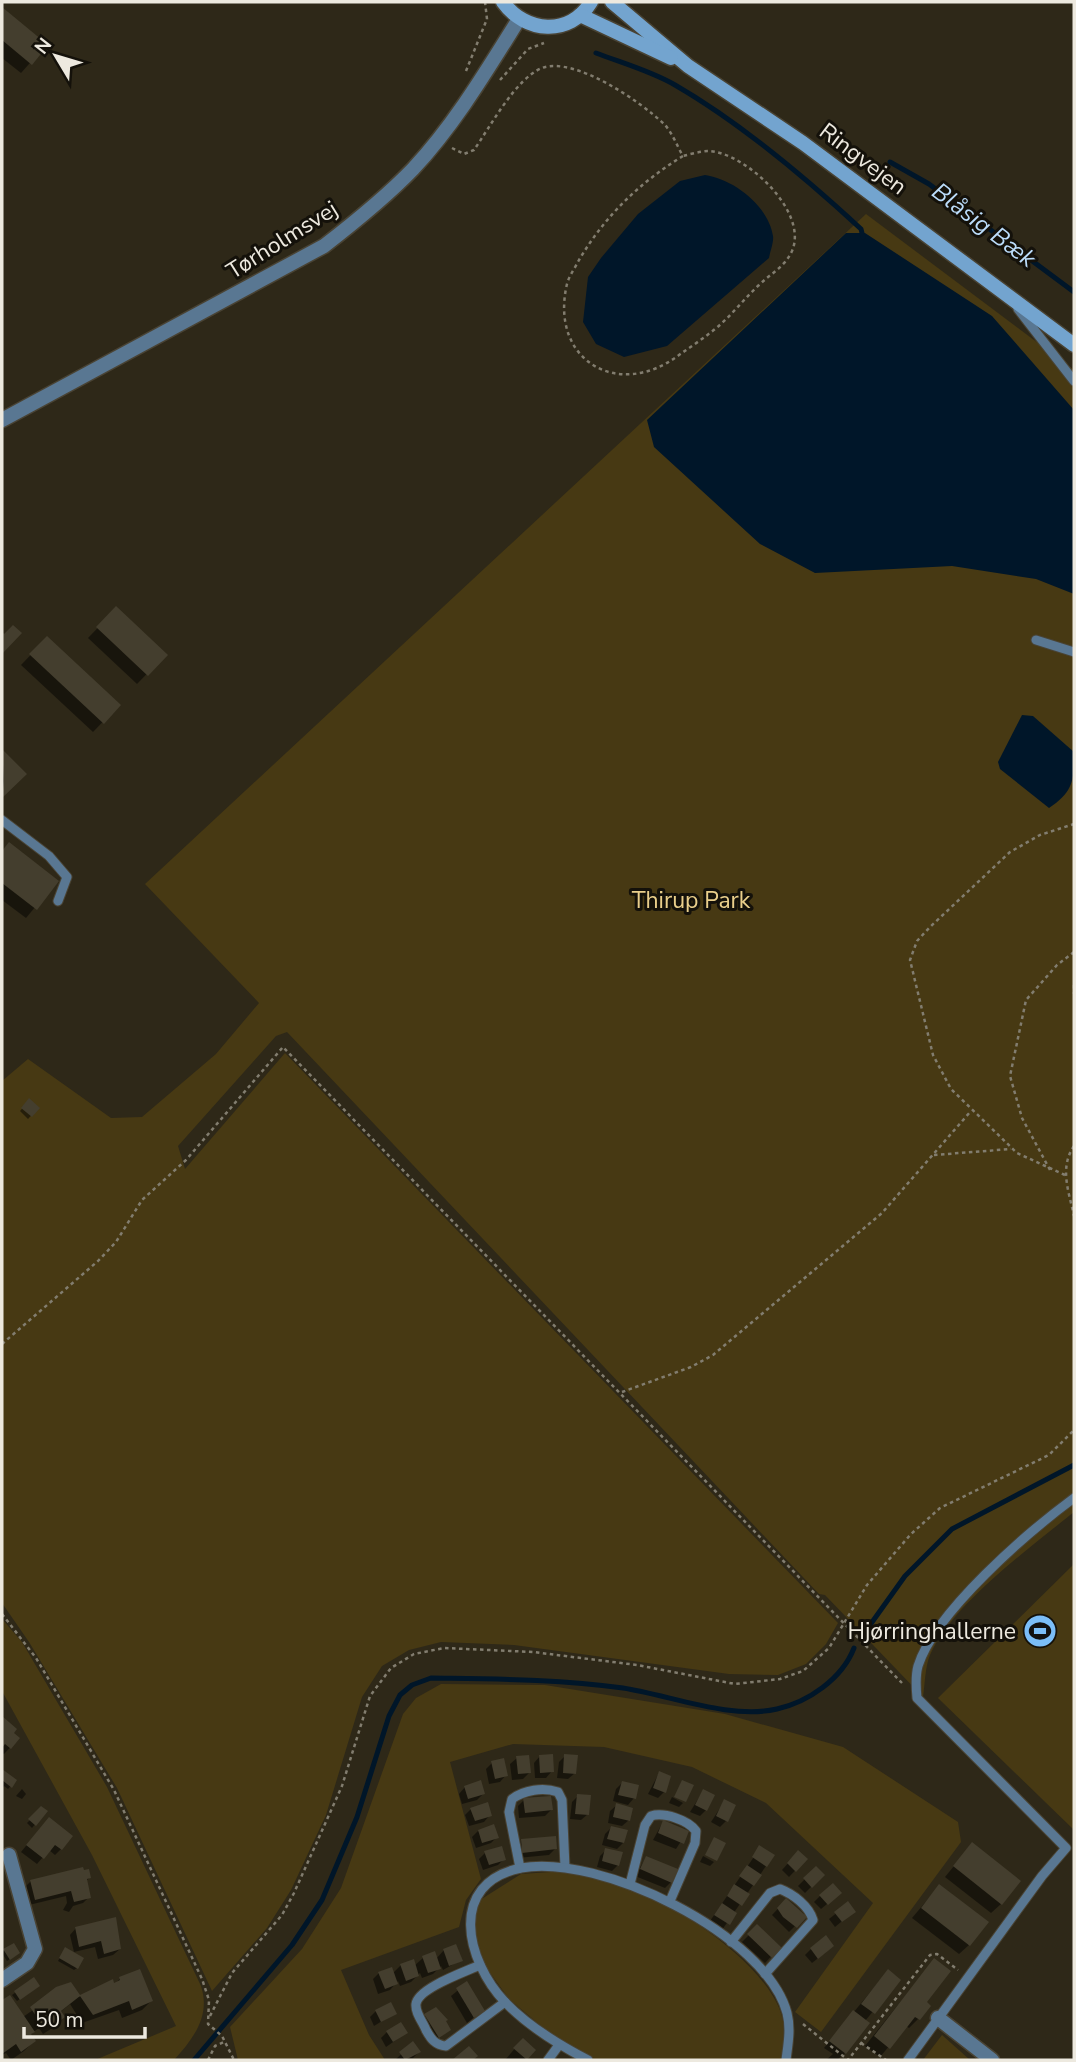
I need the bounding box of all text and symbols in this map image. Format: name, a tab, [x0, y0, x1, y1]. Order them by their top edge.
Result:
north arrow	[21, 21, 91, 91]
text: N	[29, 33, 58, 60]
street label: Ringvejen	[813, 116, 913, 202]
water label: Blåsig Bæk	[926, 175, 1043, 275]
street label: Tørholmsvej	[221, 194, 343, 286]
park label: Thirup Park	[632, 885, 751, 916]
sports icon: Hjørringhallerne	[1021, 1612, 1059, 1650]
place label: Hjørringhallerne	[847, 1616, 1016, 1647]
scale bar	[24, 1996, 145, 2040]
text: 50 m	[35, 2006, 84, 2034]

